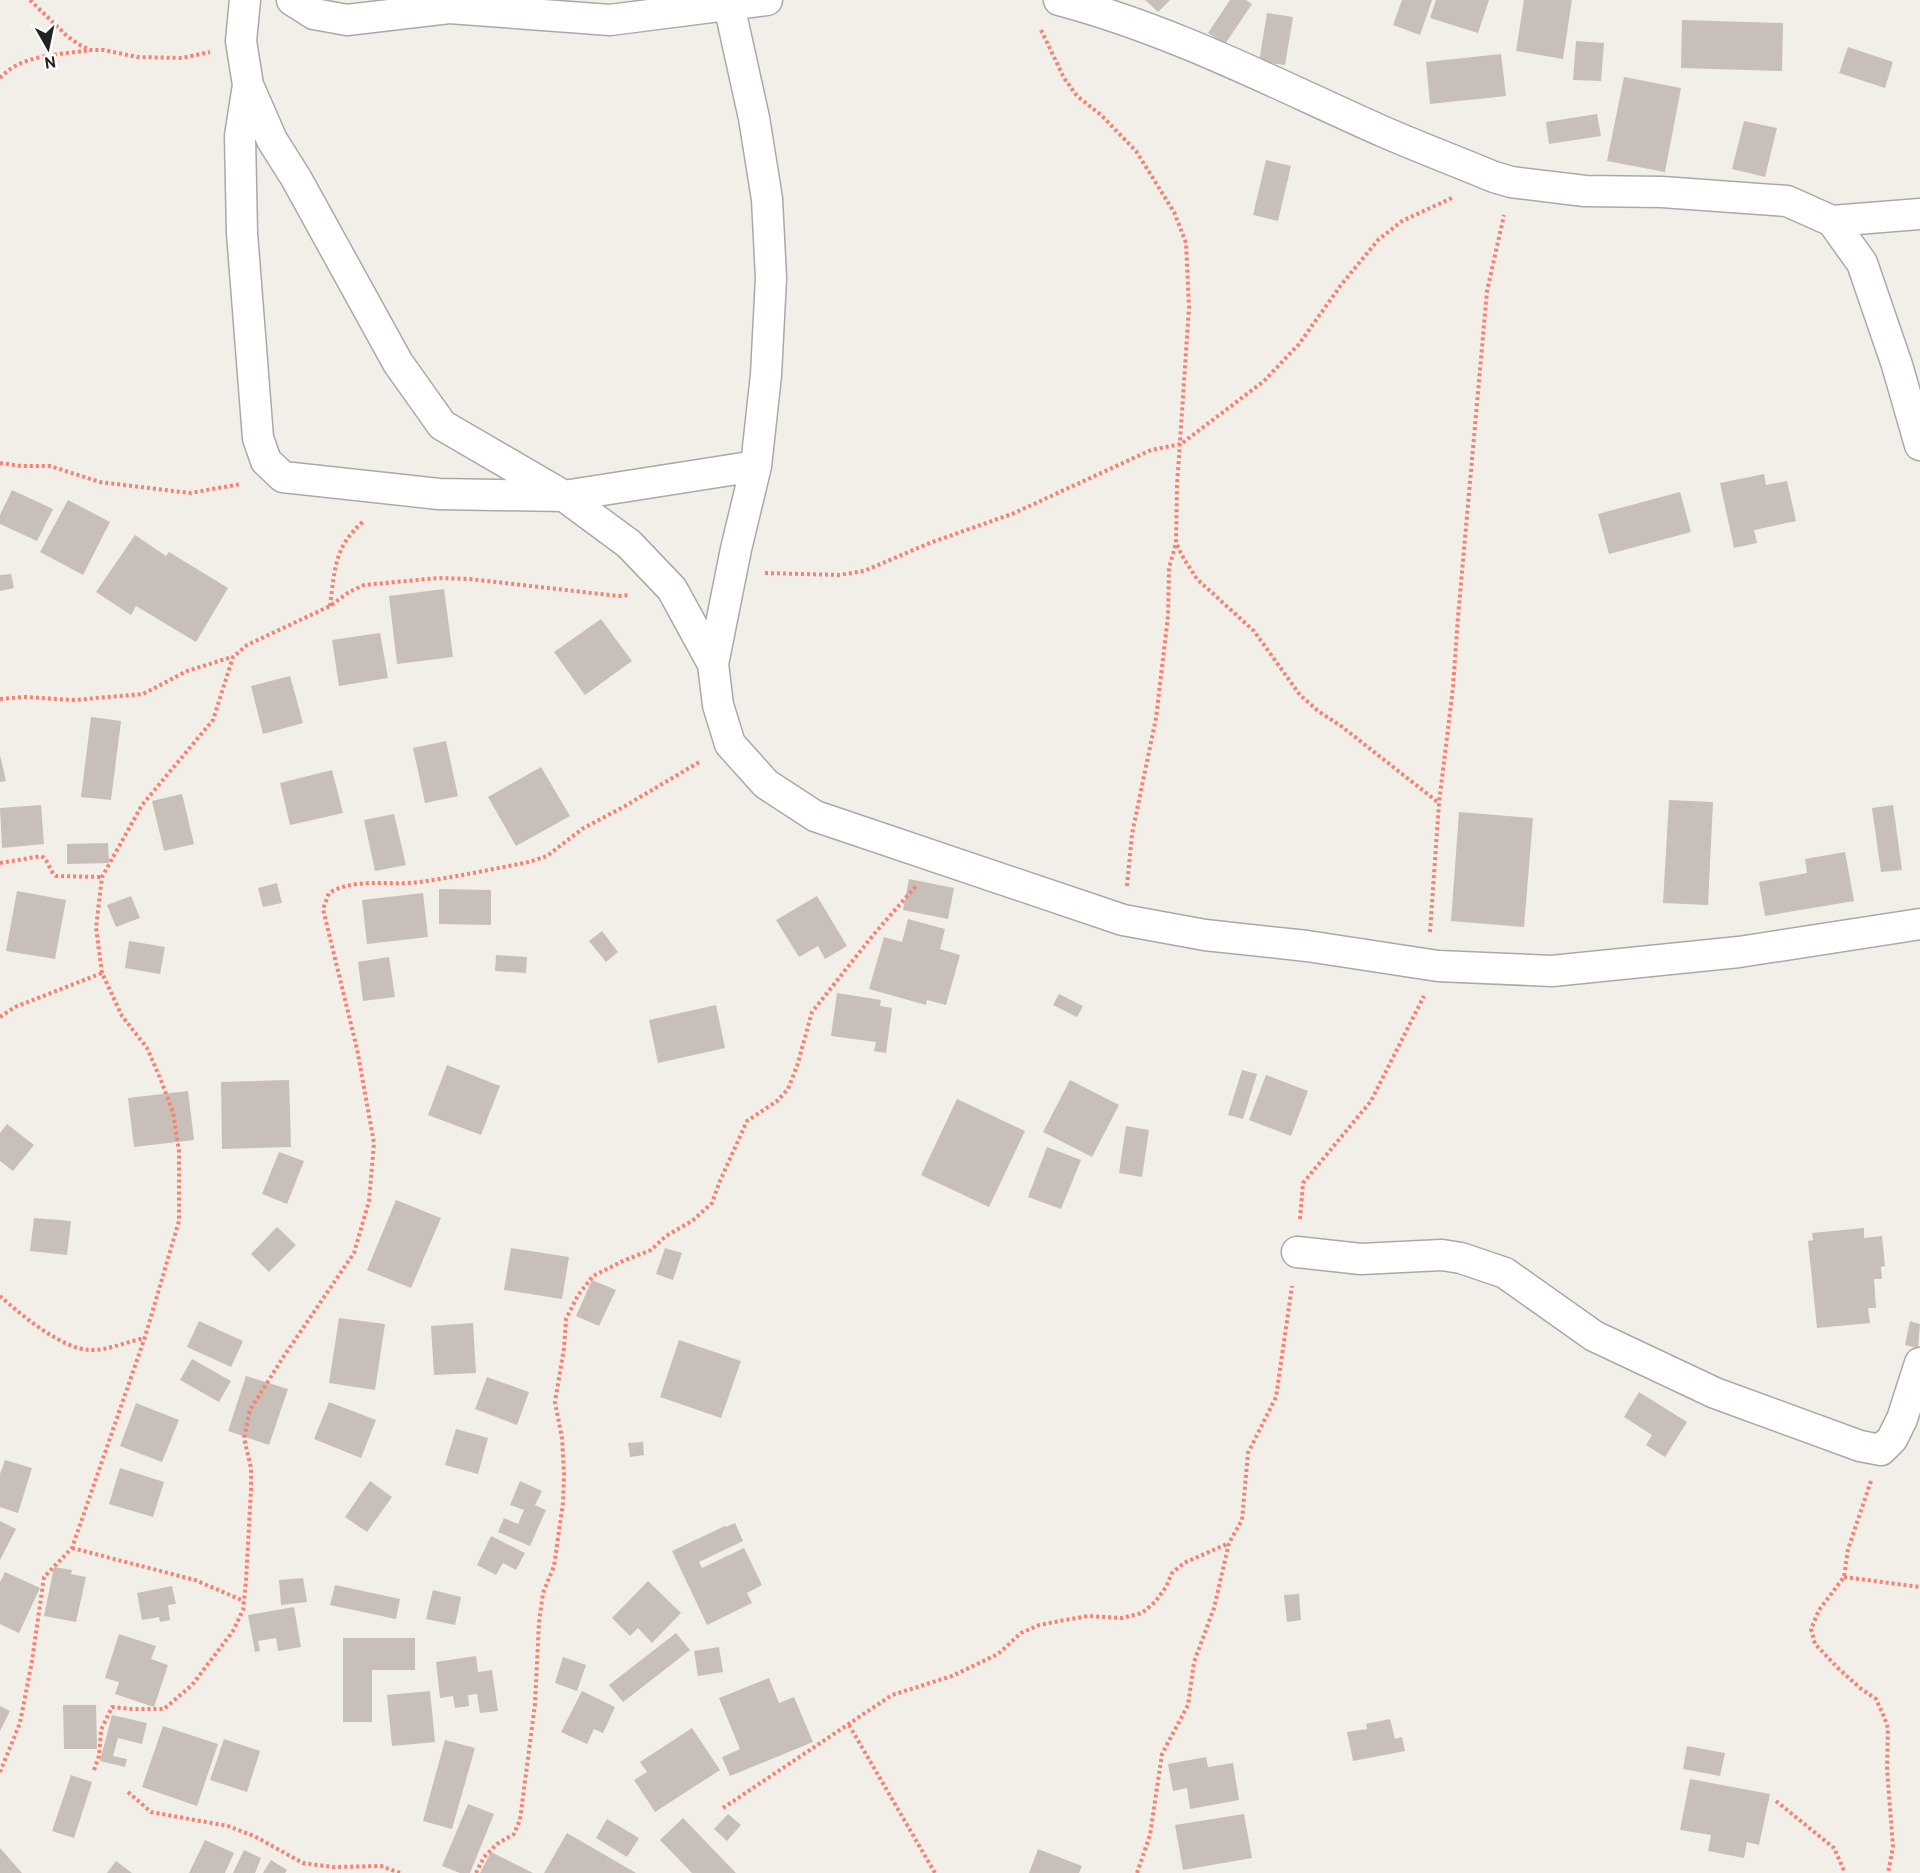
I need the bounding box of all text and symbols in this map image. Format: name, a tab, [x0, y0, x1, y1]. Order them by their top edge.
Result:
north arrow	[18, 18, 78, 78]
text: N	[43, 50, 57, 72]

